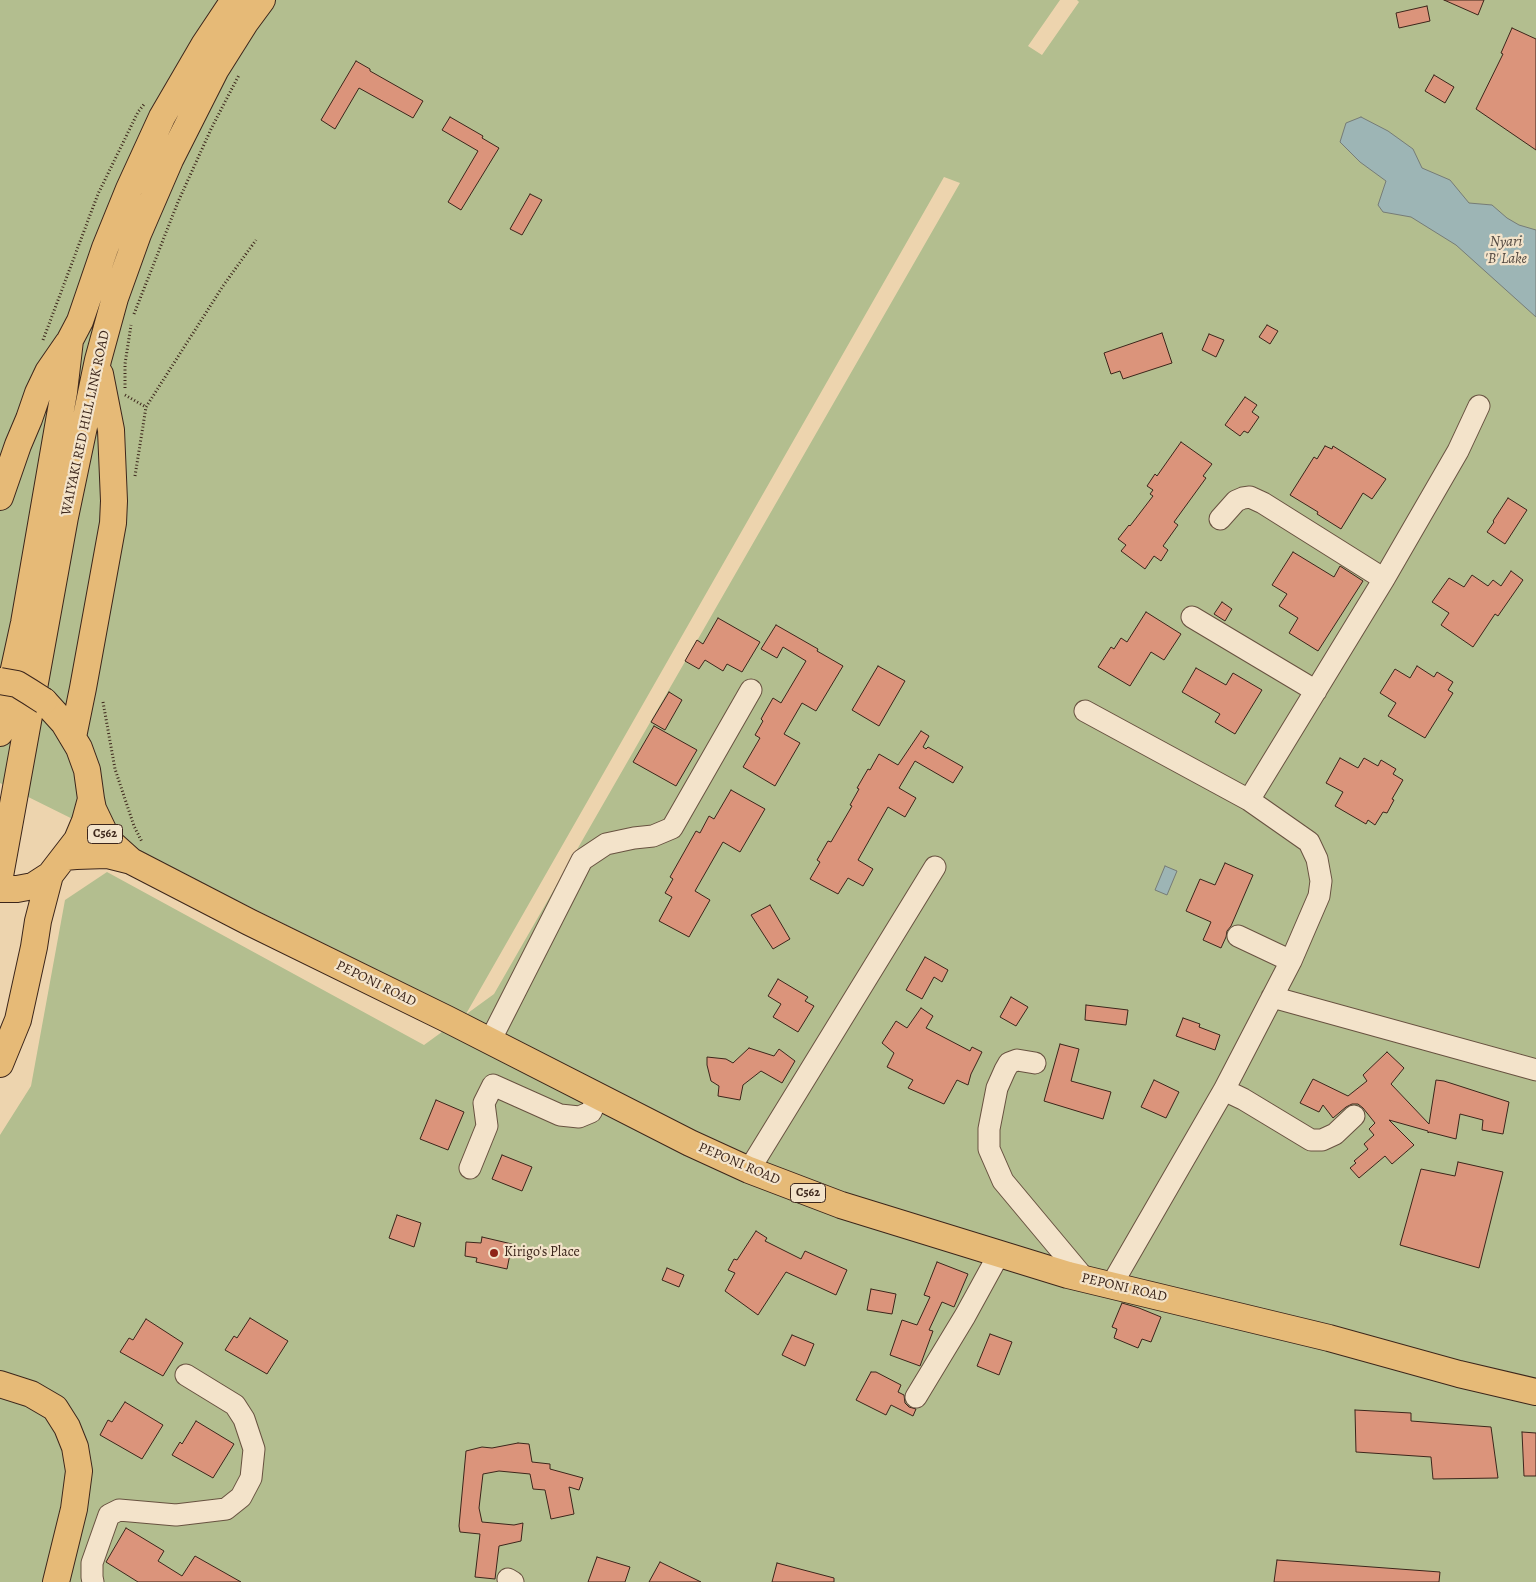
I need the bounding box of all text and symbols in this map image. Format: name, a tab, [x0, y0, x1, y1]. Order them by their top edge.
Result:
water label: Nyari 'B' Lake	[1485, 233, 1527, 268]
street label: WAIYAKI RED HILL LINK ROAD	[58, 329, 114, 517]
road number: C562	[88, 824, 122, 844]
street label: PEPONI ROAD	[333, 957, 419, 1011]
street label: PEPONI ROAD	[696, 1139, 782, 1189]
road number: C562	[790, 1184, 826, 1202]
place label: Kirigo's Place	[504, 1245, 580, 1261]
marker: Kirigo's Place	[488, 1247, 500, 1259]
street label: PEPONI ROAD	[1080, 1270, 1168, 1306]

